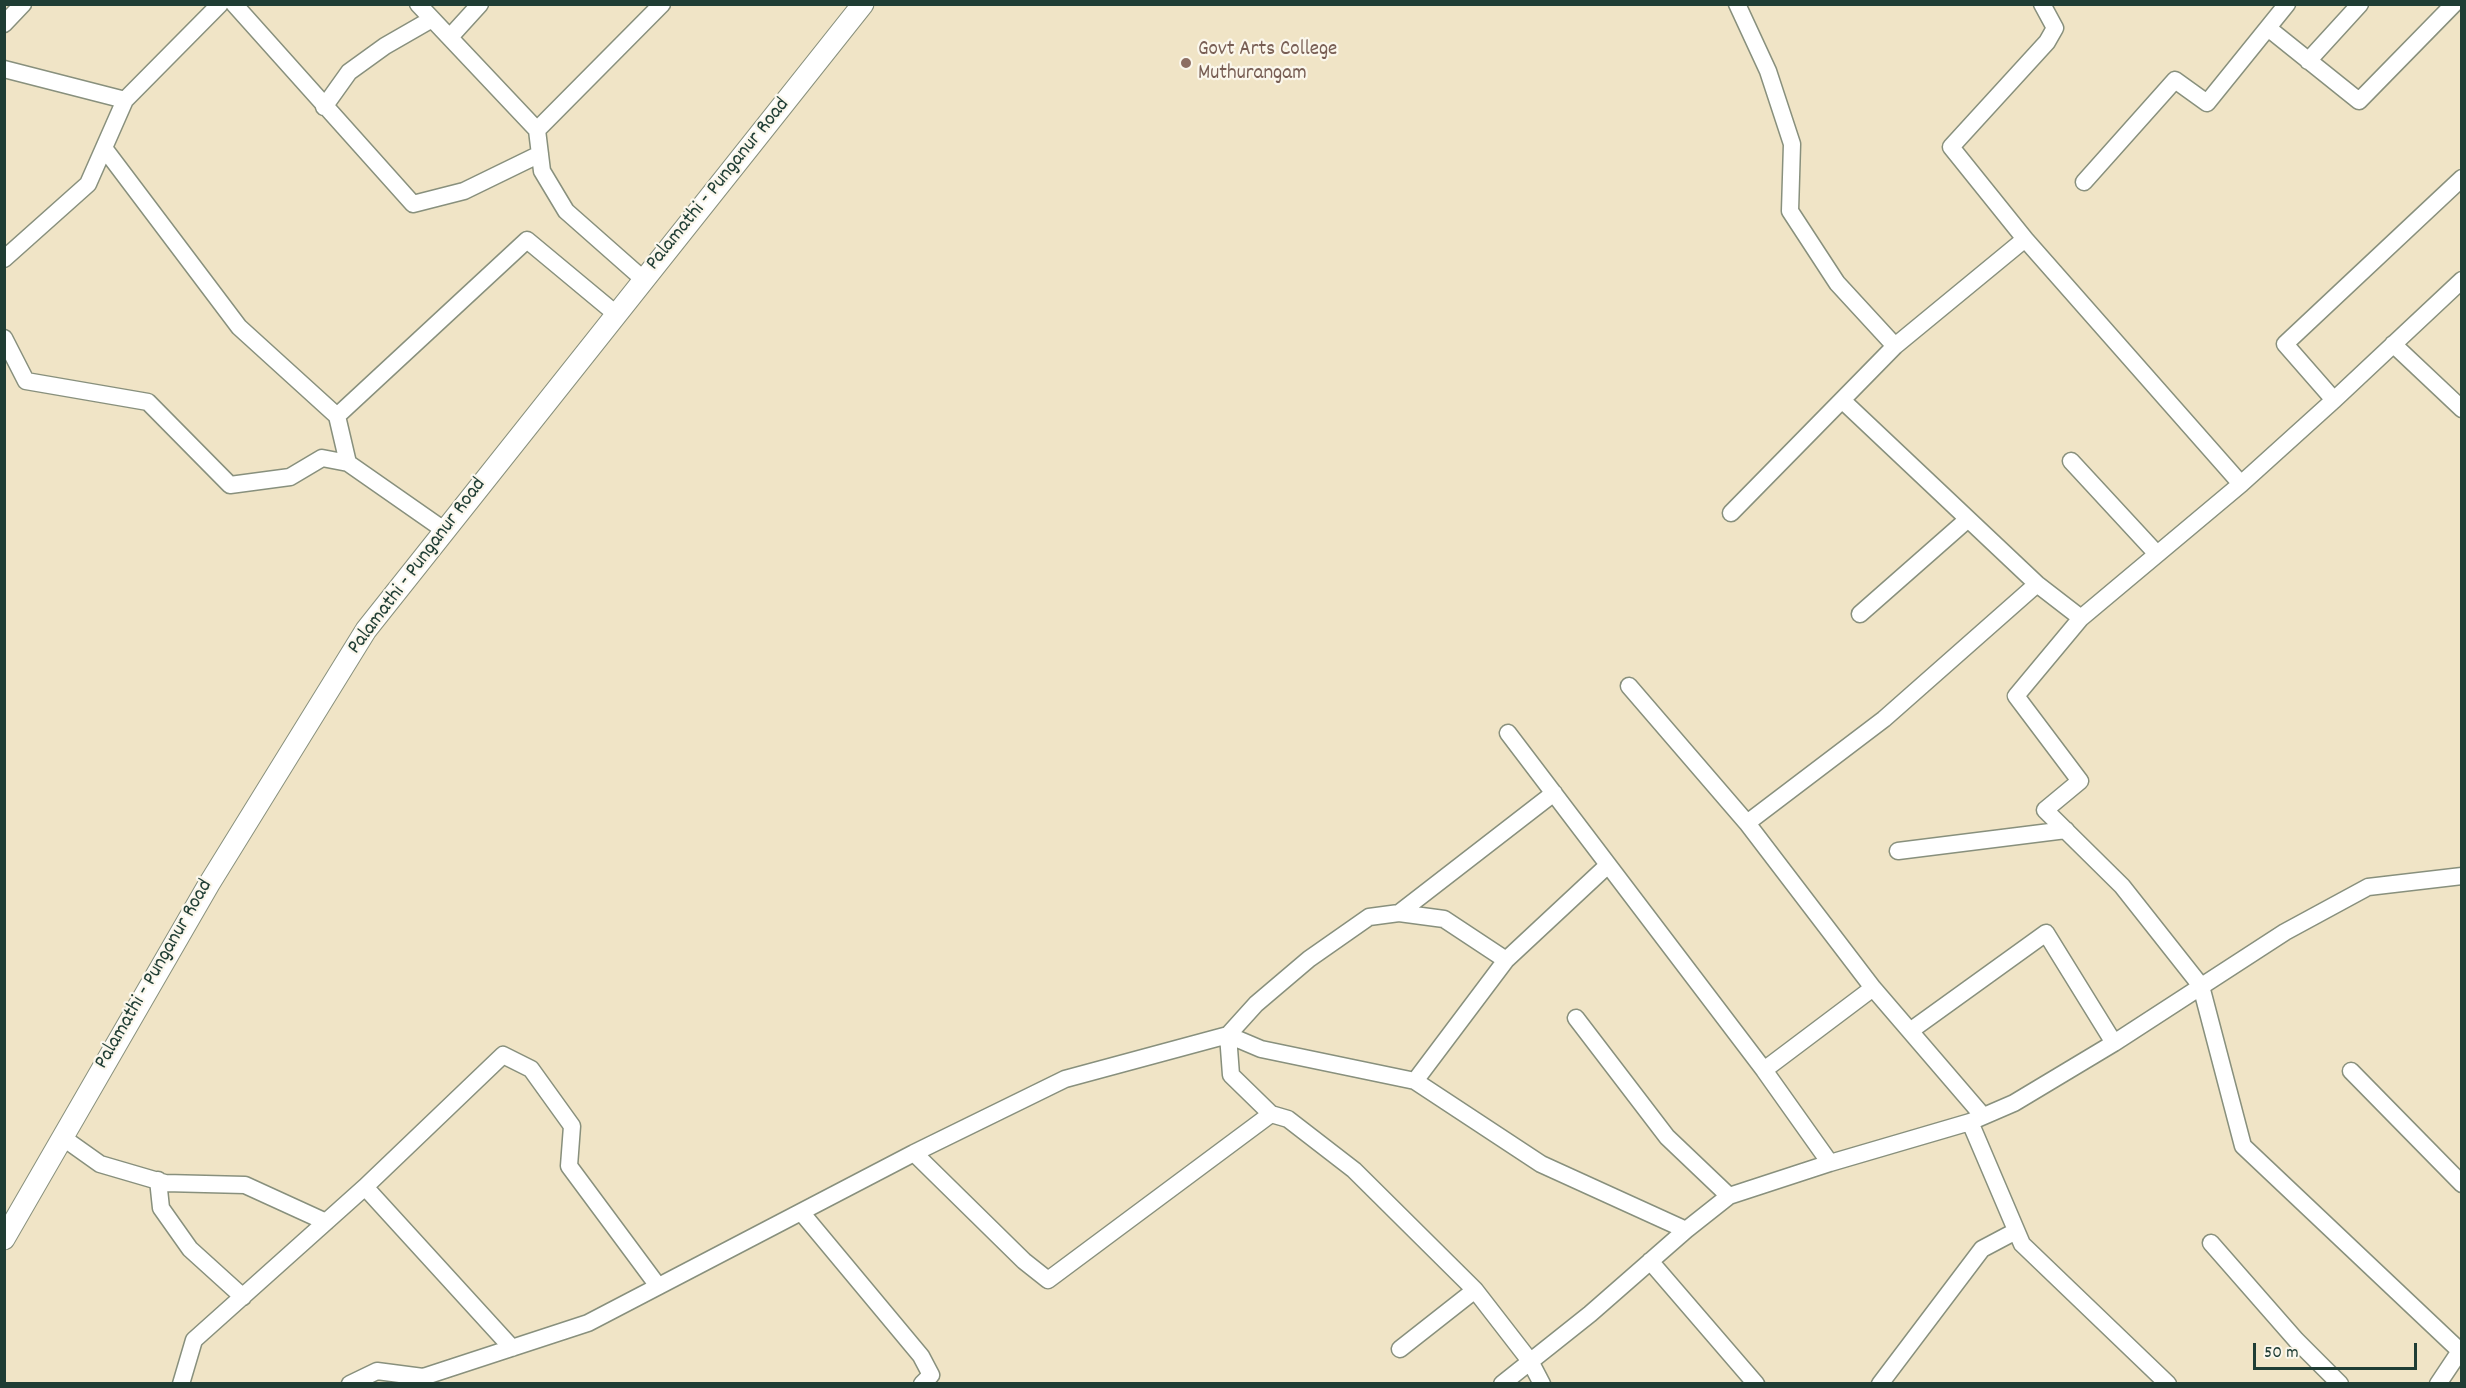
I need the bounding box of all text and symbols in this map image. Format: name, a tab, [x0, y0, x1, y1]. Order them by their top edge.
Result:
place label: Govt Arts College Muthurangam	[1198, 38, 1337, 88]
marker: Govt Arts College Muthurangam	[1179, 56, 1193, 70]
street label: Palamathi - Punganur Road	[642, 94, 796, 276]
street label: Palamathi - Punganur Road	[343, 474, 493, 660]
street label: Palamathi - Punganur Road	[90, 876, 220, 1074]
scale bar	[2256, 1331, 2420, 1369]
text: 50 m	[2264, 1341, 2299, 1366]

